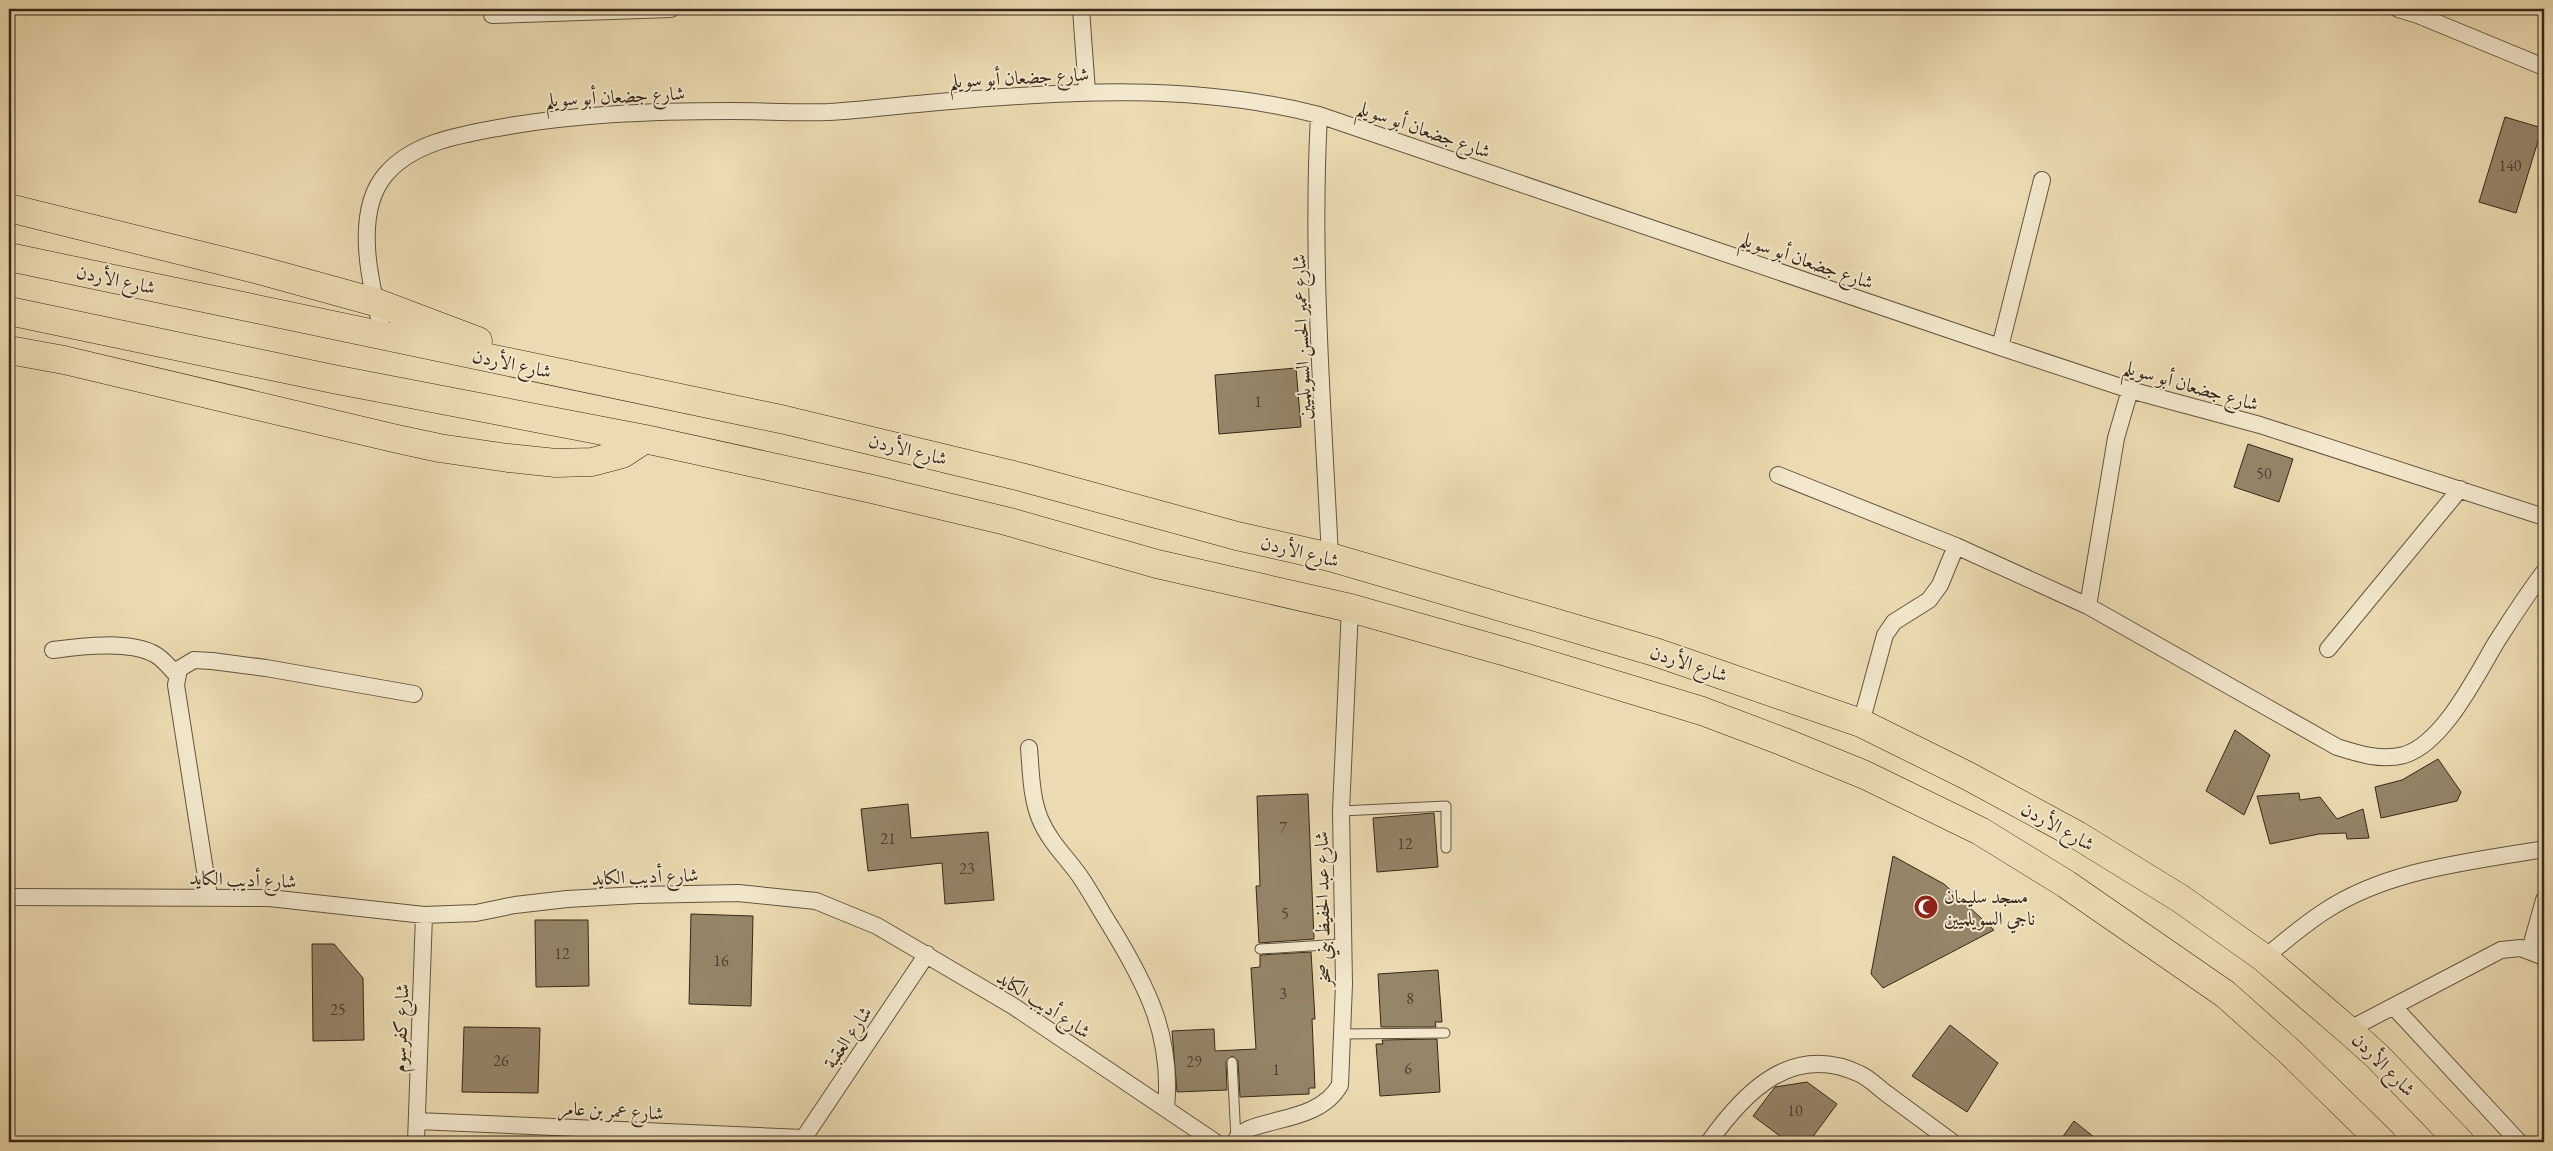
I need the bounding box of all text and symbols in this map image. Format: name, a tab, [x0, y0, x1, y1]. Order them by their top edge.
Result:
street label: شارع جضعان أبو سويلم	[949, 61, 1090, 101]
street label: شارع جضعان أبو سويلم	[545, 80, 686, 120]
street label: شارع جضعان أبو سويلم	[1351, 95, 1494, 171]
house number: 140	[2498, 155, 2522, 176]
street label: شارع جضعان أبو سويلم	[1734, 226, 1877, 302]
street label: شارع عمير الحسن السويلميين	[1286, 254, 1320, 420]
street label: شارع الأردن	[73, 258, 158, 303]
street label: شارع الأردن	[469, 342, 554, 387]
street label: شارع جضعان أبو سويلم	[2118, 354, 2261, 423]
house number: 1	[1254, 391, 1262, 412]
street label: شارع الأردن	[865, 427, 950, 474]
house number: 50	[2256, 463, 2272, 484]
street label: شارع الأردن	[1257, 529, 1342, 576]
street label: شارع الأردن	[1646, 638, 1731, 691]
street label: شارع الأردن	[2015, 795, 2099, 859]
house number: 7	[1279, 817, 1287, 838]
house number: 21	[880, 828, 896, 849]
street label: شارع عبد الحفيظ بني صخر	[1309, 831, 1341, 989]
house number: 12	[1397, 833, 1413, 854]
house number: 23	[959, 858, 975, 879]
street label: شارع أديب الكايد	[591, 862, 699, 894]
street label: شارع أديب الكايد	[189, 865, 297, 897]
place label: مسجد سليمان ناجي السويلميين	[1944, 884, 2035, 934]
mosque icon: مسجد سليمان ناجي السويلميين	[1913, 894, 1939, 920]
house number: 5	[1281, 903, 1289, 924]
house number: 12	[554, 943, 570, 964]
house number: 16	[713, 950, 729, 971]
street label: شارع أديب الكايد	[990, 965, 1096, 1047]
street label: شارع كفرسوم	[386, 983, 419, 1073]
house number: 3	[1279, 983, 1287, 1004]
house number: 8	[1406, 988, 1414, 1009]
house number: 25	[330, 999, 346, 1020]
street label: شارع العقبة	[817, 1001, 880, 1075]
street label: شارع الأردن	[2344, 1026, 2422, 1104]
house number: 26	[493, 1050, 509, 1071]
house number: 29	[1186, 1051, 1202, 1072]
house number: 6	[1404, 1058, 1412, 1079]
house number: 1	[1272, 1059, 1280, 1080]
street label: شارع عمر بن عامر	[557, 1095, 664, 1129]
house number: 10	[1787, 1100, 1803, 1121]

